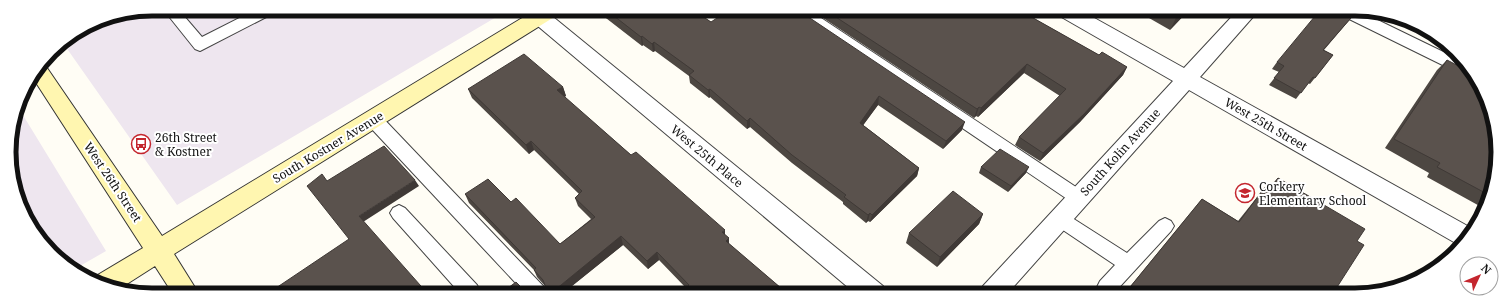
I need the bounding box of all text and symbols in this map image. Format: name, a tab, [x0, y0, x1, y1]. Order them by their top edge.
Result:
street label: West 25th Street	[1222, 93, 1310, 155]
street label: South Kolin Avenue	[1076, 105, 1164, 199]
street label: South Kostner Avenue	[269, 107, 387, 187]
street label: West 25th Place	[667, 121, 747, 191]
place label: 26th Street & Kostner	[155, 129, 217, 160]
bus stop icon: 26th Street & Kostner	[130, 133, 152, 155]
street label: West 26th Street	[80, 139, 146, 225]
place label: Corkery Elementary School	[1259, 178, 1367, 209]
school or university icon: Corkery Elementary School	[1234, 182, 1256, 204]
north arrow	[1459, 256, 1499, 296]
text: N	[1478, 260, 1495, 277]

